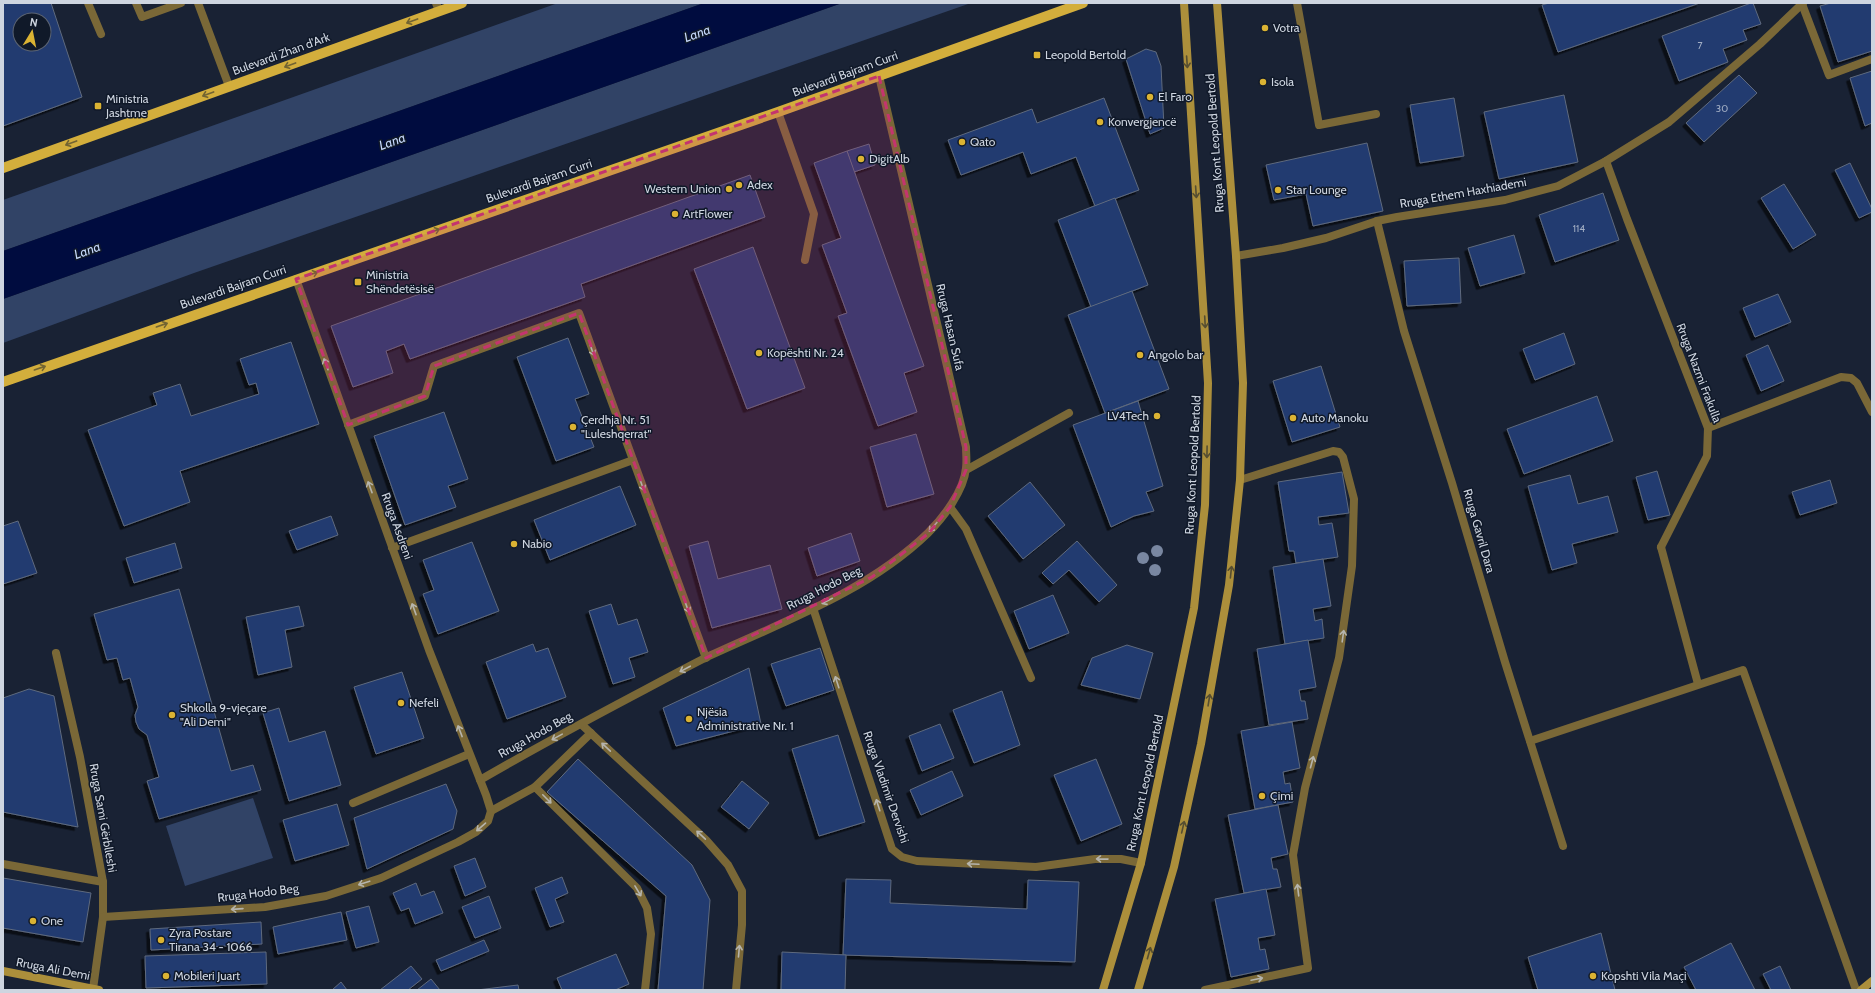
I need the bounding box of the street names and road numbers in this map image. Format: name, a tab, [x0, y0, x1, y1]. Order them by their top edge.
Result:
street label: Bulevardi Zhan d'Ark	[230, 29, 332, 78]
street label: Bulevardi Bajram Curri	[790, 47, 900, 100]
street label: Rruga Kont Leopold Bertold	[1202, 73, 1227, 213]
street label: Bulevardi Bajram Curri	[484, 155, 594, 206]
street label: Rruga Ethem Haxhiademi	[1398, 174, 1528, 211]
street label: Bulevardi Bajram Curri	[178, 261, 288, 312]
street label: Rruga Hasan Sufa	[933, 282, 968, 372]
street label: Rruga Nazmi Frakulla	[1674, 321, 1725, 425]
street label: Rruga Kont Leopold Bertold	[1181, 395, 1204, 535]
street label: Rruga Gavril Dara	[1460, 487, 1499, 575]
street label: Rruga Asdreni	[378, 491, 416, 561]
street label: Rruga Hodo Beg	[784, 562, 865, 613]
street label: Rruga Hodo Beg	[495, 708, 575, 761]
street label: Rruga Kont Leopold Bertold	[1123, 713, 1166, 853]
street label: Rruga Vladimir Dervishi	[860, 729, 913, 845]
street label: Rruga Sami Gërblleshi	[87, 762, 120, 874]
street label: Rruga Hodo Beg	[216, 880, 300, 905]
street label: Rruga Ali Demi	[15, 954, 91, 983]

